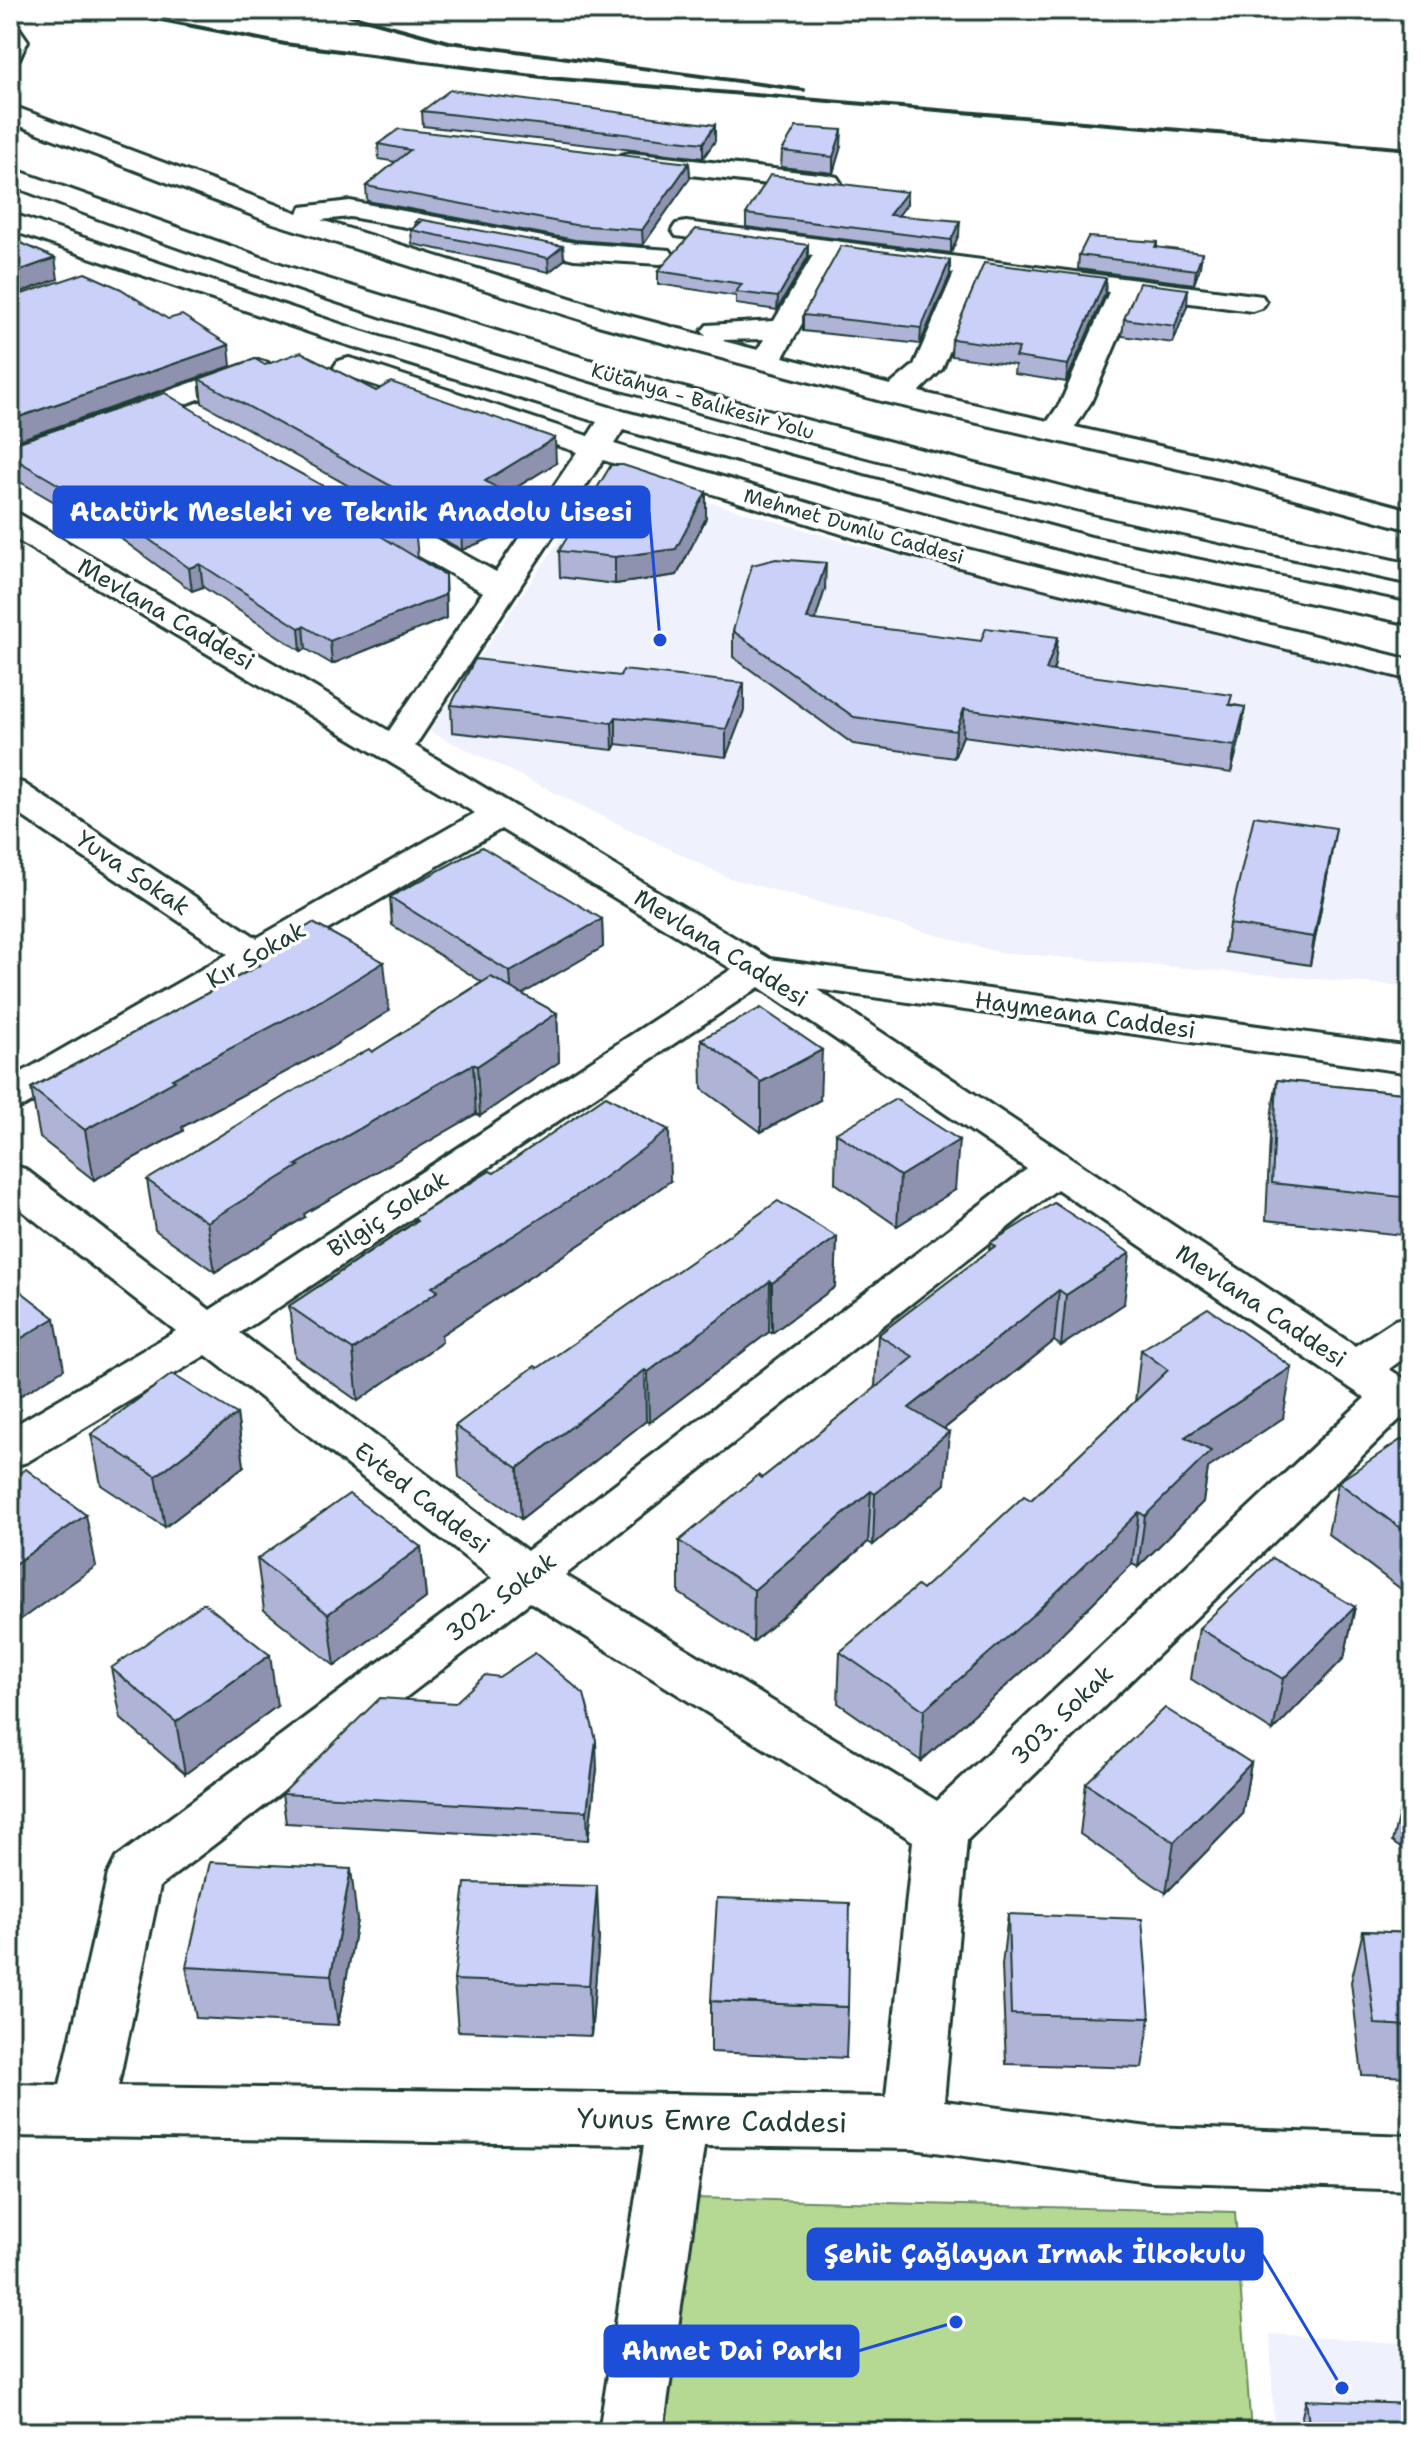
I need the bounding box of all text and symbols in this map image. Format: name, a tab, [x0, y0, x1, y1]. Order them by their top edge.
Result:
street label: Kütahya - Balıkesir Yolu	[588, 357, 818, 445]
street label: Mehmet Dumlu Caddesi	[741, 482, 967, 570]
callout: Atatürk Mesleki ve Teknik Anadolu Lisesi	[54, 487, 649, 537]
text: Atatürk Mesleki ve Teknik Anadolu Lisesi	[70, 494, 632, 529]
street label: Mevlana Caddesi	[72, 550, 260, 678]
street label: Yuva Sokak	[70, 823, 196, 923]
street label: Mevlana Caddesi	[628, 882, 814, 1014]
street label: Kır Sokak	[200, 914, 312, 996]
street label: Haymeana Caddesi	[973, 984, 1197, 1046]
street label: Bilgiç Sokak	[321, 1163, 455, 1265]
street label: Mevlana Caddesi	[1169, 1237, 1353, 1375]
street label: Evted Caddesi	[348, 1435, 496, 1561]
street label: 302. Sokak	[439, 1545, 563, 1649]
street label: 303. Sokak	[1004, 1658, 1120, 1772]
street label: Yunus Emre Caddesi	[577, 2099, 847, 2141]
callout: Şehit Çağlayan Irmak İlkokulu	[808, 2229, 1262, 2279]
text: Şehit Çağlayan Irmak İlkokulu	[824, 2236, 1246, 2271]
callout: Ahmet Dai Parkı	[605, 2326, 858, 2376]
text: Ahmet Dai Parkı	[622, 2333, 842, 2368]

